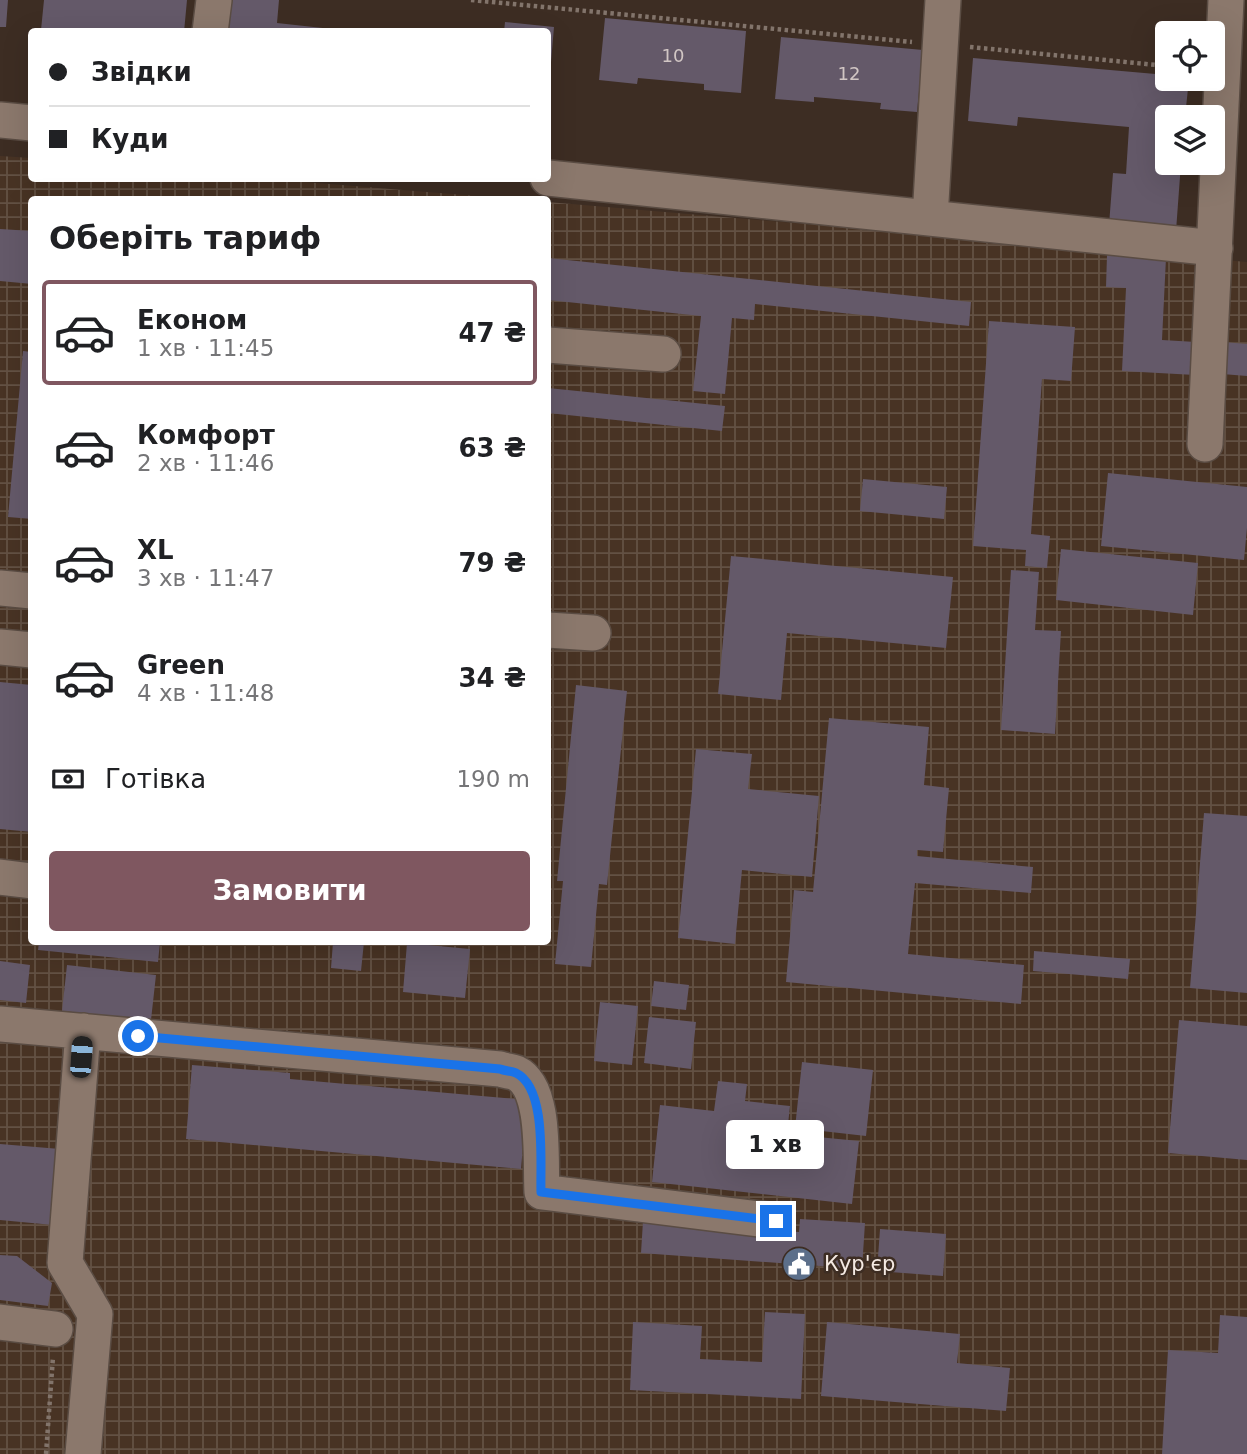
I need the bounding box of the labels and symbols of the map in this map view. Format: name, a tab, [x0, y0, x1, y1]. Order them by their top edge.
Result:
house number: 10	[662, 45, 684, 66]
house number: 12	[838, 63, 860, 84]
route start	[122, 1020, 154, 1052]
car	[70, 1035, 93, 1079]
callout: 1 хв	[727, 1120, 825, 1168]
route end	[760, 1205, 792, 1237]
public building icon: Кур'єр	[780, 1245, 818, 1283]
place label: Кур'єр	[824, 1252, 895, 1276]

